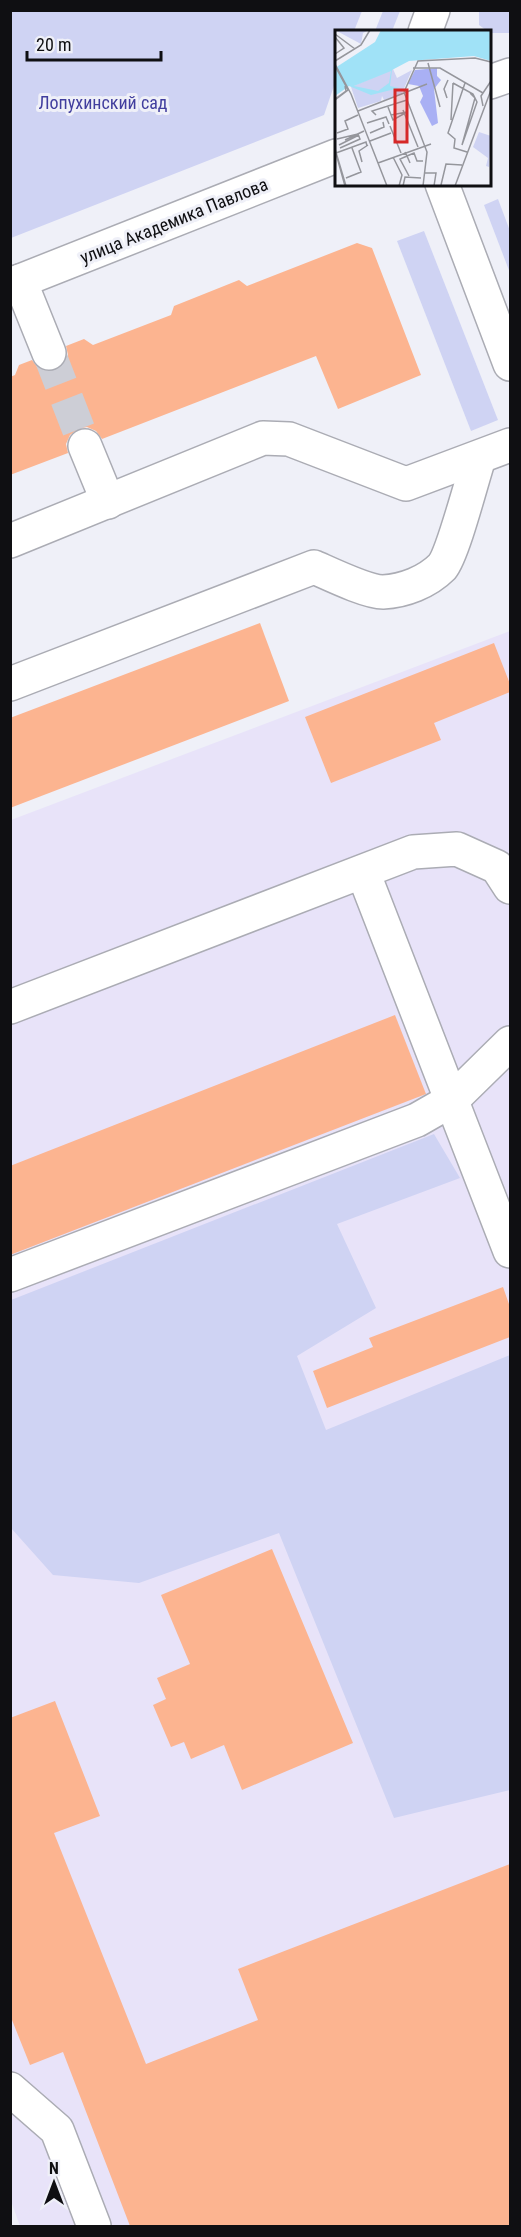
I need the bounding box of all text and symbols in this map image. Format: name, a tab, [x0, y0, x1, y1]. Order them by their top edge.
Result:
scale bar	[27, 24, 160, 62]
inset map	[335, 30, 491, 186]
text: 20 m	[36, 34, 71, 55]
park label: Лопухинский сад	[38, 92, 168, 113]
street label: улица Академика Павлова	[77, 173, 271, 268]
north arrow	[24, 2153, 84, 2213]
text: N	[49, 2159, 59, 2178]

